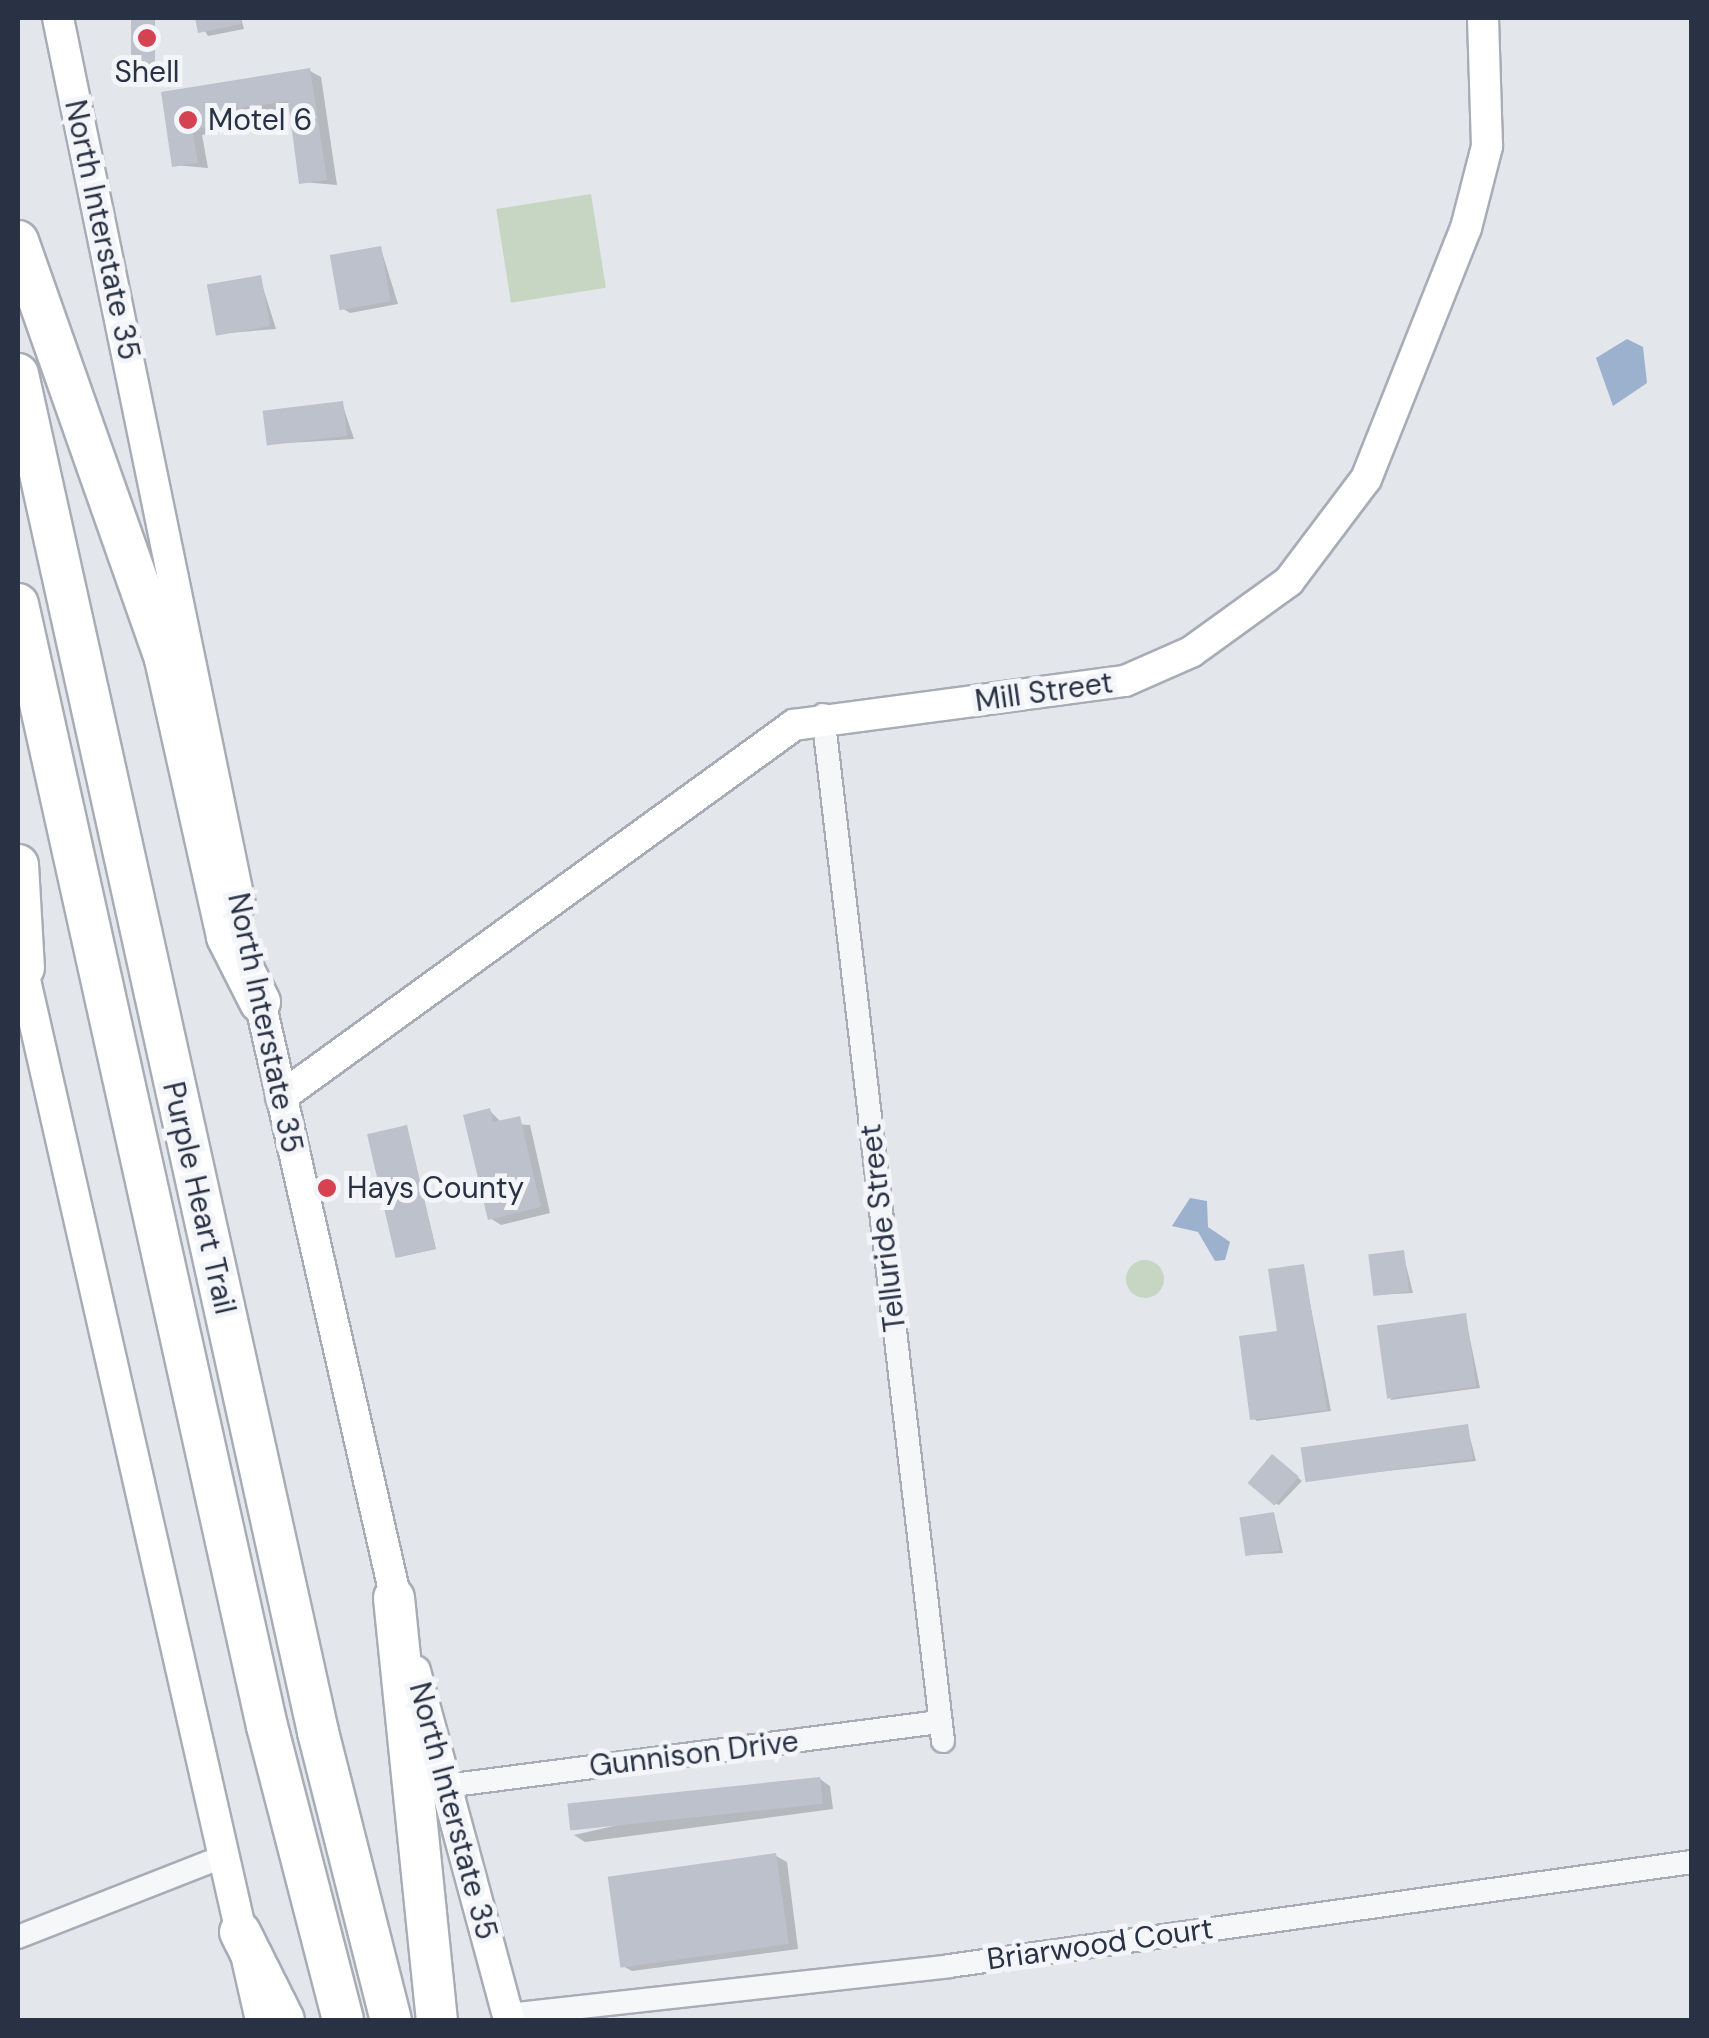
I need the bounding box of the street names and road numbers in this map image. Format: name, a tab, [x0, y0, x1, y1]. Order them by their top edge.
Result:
street label: North Interstate 35	[57, 97, 147, 363]
street label: Mill Street	[973, 665, 1115, 719]
street label: North Interstate 35	[220, 890, 310, 1156]
street label: Purple Heart Trail	[155, 1078, 243, 1318]
street label: Telluride Street	[852, 1122, 914, 1334]
street label: North Interstate 35	[401, 1678, 505, 1944]
street label: Gunnison Drive	[587, 1723, 801, 1785]
street label: Briarwood Court	[985, 1910, 1215, 1978]

